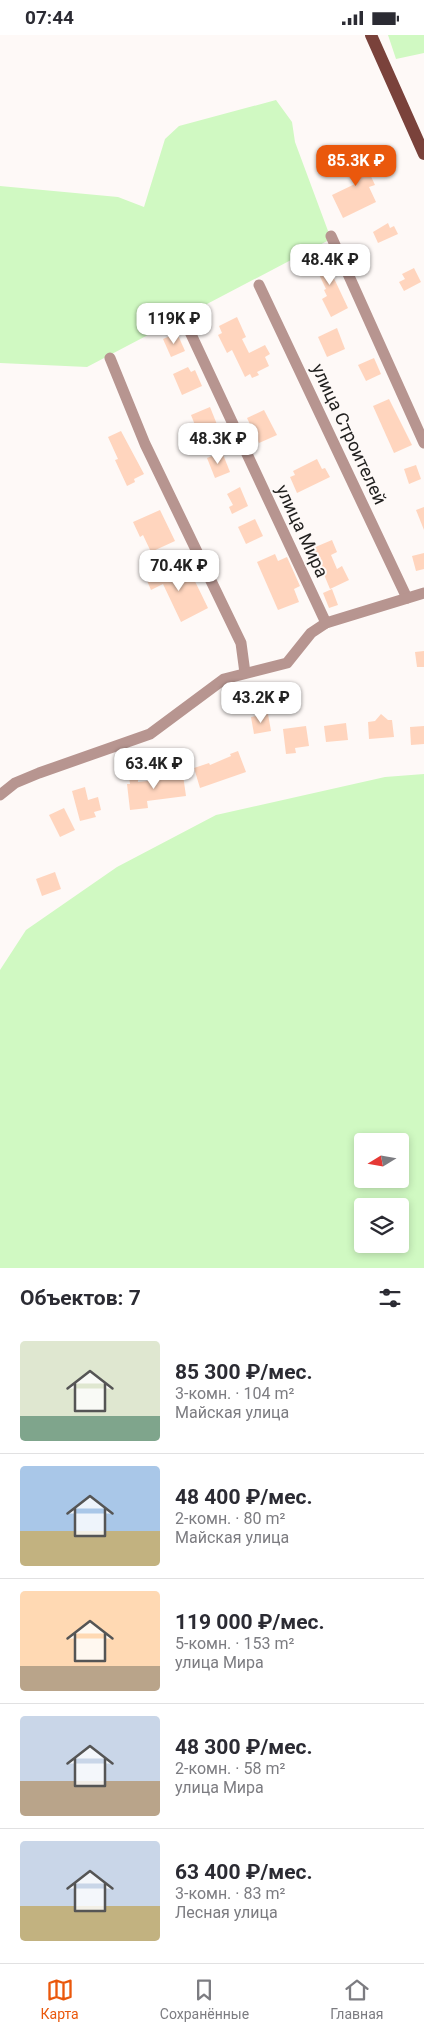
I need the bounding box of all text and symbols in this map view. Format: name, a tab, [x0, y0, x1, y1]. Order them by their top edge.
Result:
text: 07:44	[25, 6, 74, 29]
pin: 85.3K ₽	[310, 145, 402, 187]
text: 85.3K ₽	[327, 151, 385, 170]
pin: 48.4K ₽	[284, 243, 376, 286]
text: 48.4K ₽	[301, 250, 359, 269]
pin: 119K ₽	[133, 303, 215, 345]
text: 119K ₽	[148, 309, 200, 328]
street label: улица Строителей	[308, 360, 391, 507]
pin: 48.3K ₽	[172, 423, 264, 465]
text: 48.3K ₽	[189, 429, 247, 448]
street label: улица Мира	[272, 481, 333, 580]
pin: 70.4K ₽	[133, 549, 225, 592]
text: 70.4K ₽	[150, 556, 208, 575]
pin: 43.2K ₽	[215, 681, 307, 724]
text: 43.2K ₽	[232, 688, 290, 707]
pin: 63.4K ₽	[108, 747, 200, 790]
text: 63.4K ₽	[125, 754, 183, 773]
north arrow	[354, 1133, 409, 1187]
map controls	[354, 1133, 409, 1253]
button: layers	[354, 1198, 409, 1253]
icon: filters	[376, 1284, 404, 1312]
text: Объектов: 7	[20, 1286, 141, 1310]
text: 85 300 ₽/мес.	[175, 1360, 313, 1384]
icon: home	[60, 1361, 120, 1421]
text: 3-комн. · 104 m²	[175, 1384, 294, 1403]
text: Майская улица	[175, 1403, 289, 1422]
text: 48 400 ₽/мес.	[175, 1485, 313, 1509]
icon: home	[60, 1486, 120, 1546]
text: 2-комн. · 80 m²	[175, 1509, 285, 1528]
text: Майская улица	[175, 1528, 289, 1547]
text: 119 000 ₽/мес.	[175, 1610, 325, 1634]
icon: home	[60, 1611, 120, 1671]
text: 5-комн. · 153 m²	[175, 1634, 294, 1653]
text: улица Мира	[175, 1653, 264, 1672]
text: 48 300 ₽/мес.	[175, 1735, 313, 1759]
icon: home	[60, 1736, 120, 1796]
text: 2-комн. · 58 m²	[175, 1759, 285, 1778]
text: улица Мира	[175, 1778, 264, 1797]
text: 63 400 ₽/мес.	[175, 1860, 313, 1884]
icon: home	[60, 1861, 120, 1921]
text: 3-комн. · 83 m²	[175, 1884, 285, 1903]
text: Лесная улица	[175, 1903, 278, 1922]
tab: Карта	[41, 1976, 79, 2022]
tab: Сохранённые	[160, 1976, 249, 2022]
tab: Главная	[330, 1976, 383, 2022]

